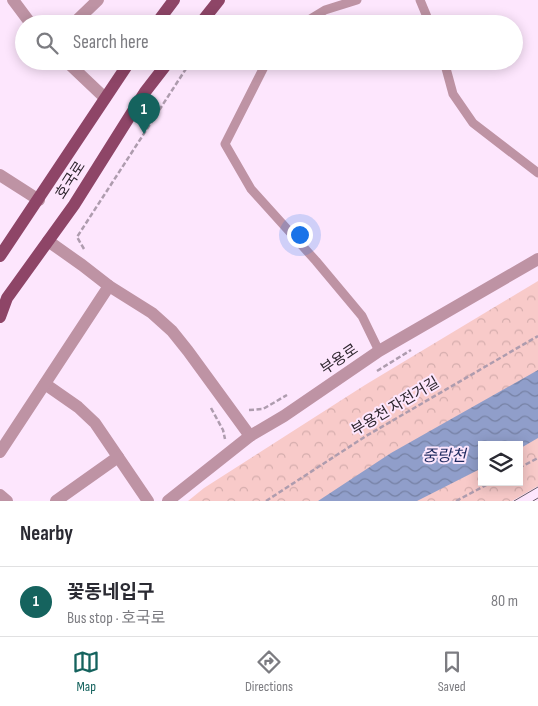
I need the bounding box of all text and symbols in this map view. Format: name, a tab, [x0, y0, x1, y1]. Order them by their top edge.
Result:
search box	[15, 15, 523, 70]
icon: search	[33, 29, 61, 57]
text: Search here	[73, 31, 149, 54]
pin: 1	[128, 93, 160, 134]
street label: 호국로	[51, 158, 90, 203]
your location	[287, 222, 313, 248]
street label: 부용로	[317, 340, 362, 379]
street label: 부용천 자전거길	[348, 373, 443, 440]
map controls	[478, 441, 523, 486]
button: layers	[478, 441, 523, 486]
water label: 중랑천	[422, 447, 468, 466]
text: Nearby	[20, 521, 73, 546]
text: 꽃동네입구	[67, 581, 154, 604]
text: 1	[33, 592, 39, 611]
text: 80 m	[491, 592, 518, 611]
text: Bus stop · 호국로	[67, 609, 165, 628]
tab: Map	[72, 648, 100, 695]
tab: Directions	[245, 648, 293, 695]
tab: Saved	[438, 648, 466, 695]

